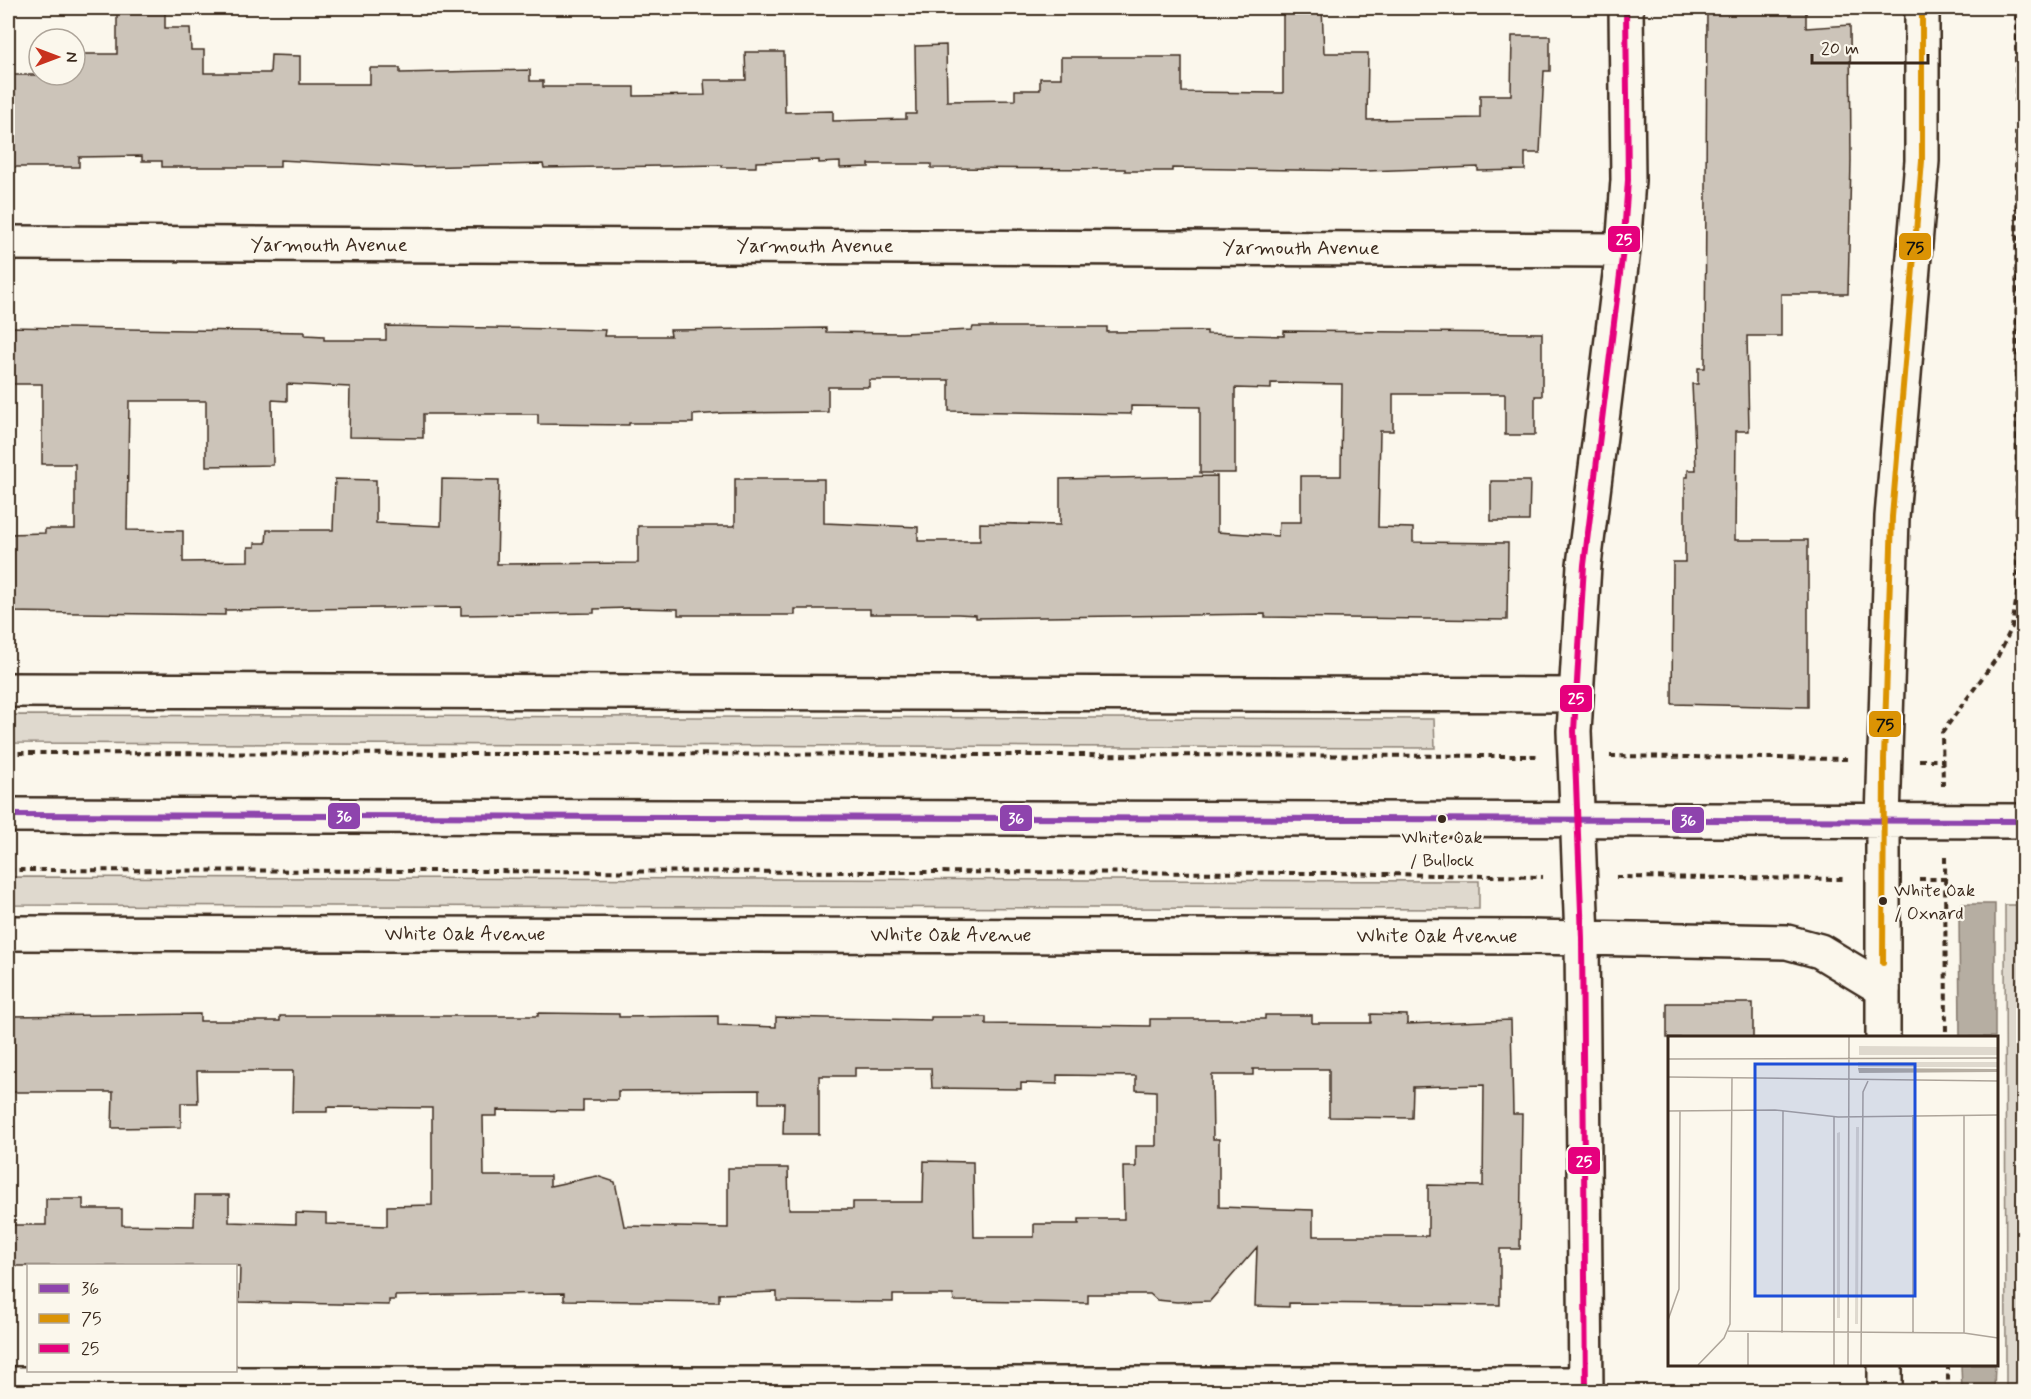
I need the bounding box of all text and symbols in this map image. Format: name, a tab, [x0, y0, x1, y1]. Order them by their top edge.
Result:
north arrow	[27, 27, 87, 87]
scale bar	[1812, 27, 1928, 65]
text: 20 m	[1821, 37, 1859, 61]
text: N	[60, 52, 81, 62]
line badge: 25	[1607, 225, 1641, 253]
text: 25	[1616, 230, 1633, 251]
street label: Yarmouth Avenue	[250, 232, 408, 259]
line badge: 75	[1898, 232, 1932, 261]
street label: Yarmouth Avenue	[736, 233, 894, 260]
street label: Yarmouth Avenue	[1222, 235, 1380, 262]
text: 75	[1906, 238, 1925, 259]
line badge: 25	[1559, 684, 1593, 713]
text: 25	[1568, 689, 1585, 710]
line badge: 75	[1868, 710, 1902, 738]
text: 75	[1876, 715, 1895, 736]
line badge: 36	[327, 802, 361, 830]
line badge: 36	[999, 804, 1033, 832]
line badge: 36	[1671, 806, 1705, 834]
text: 36	[336, 807, 352, 828]
text: 36	[1008, 809, 1024, 830]
text: 36	[1680, 811, 1696, 832]
marker: White Oak / Bullock	[1436, 813, 1448, 825]
place label: White Oak / Bullock	[1401, 826, 1483, 873]
place label: White Oak / Oxnard	[1894, 879, 1975, 926]
marker: White Oak / Oxnard	[1877, 895, 1889, 907]
street label: White Oak Avenue	[384, 921, 546, 948]
street label: White Oak Avenue	[870, 922, 1032, 949]
street label: White Oak Avenue	[1356, 923, 1518, 950]
inset map	[1668, 1036, 1998, 1366]
line badge: 25	[1567, 1146, 1601, 1175]
text: 25	[1576, 1152, 1593, 1173]
legend	[27, 1264, 237, 1372]
text: 36	[81, 1277, 99, 1301]
text: 75	[81, 1307, 102, 1331]
text: 25	[81, 1337, 99, 1361]

